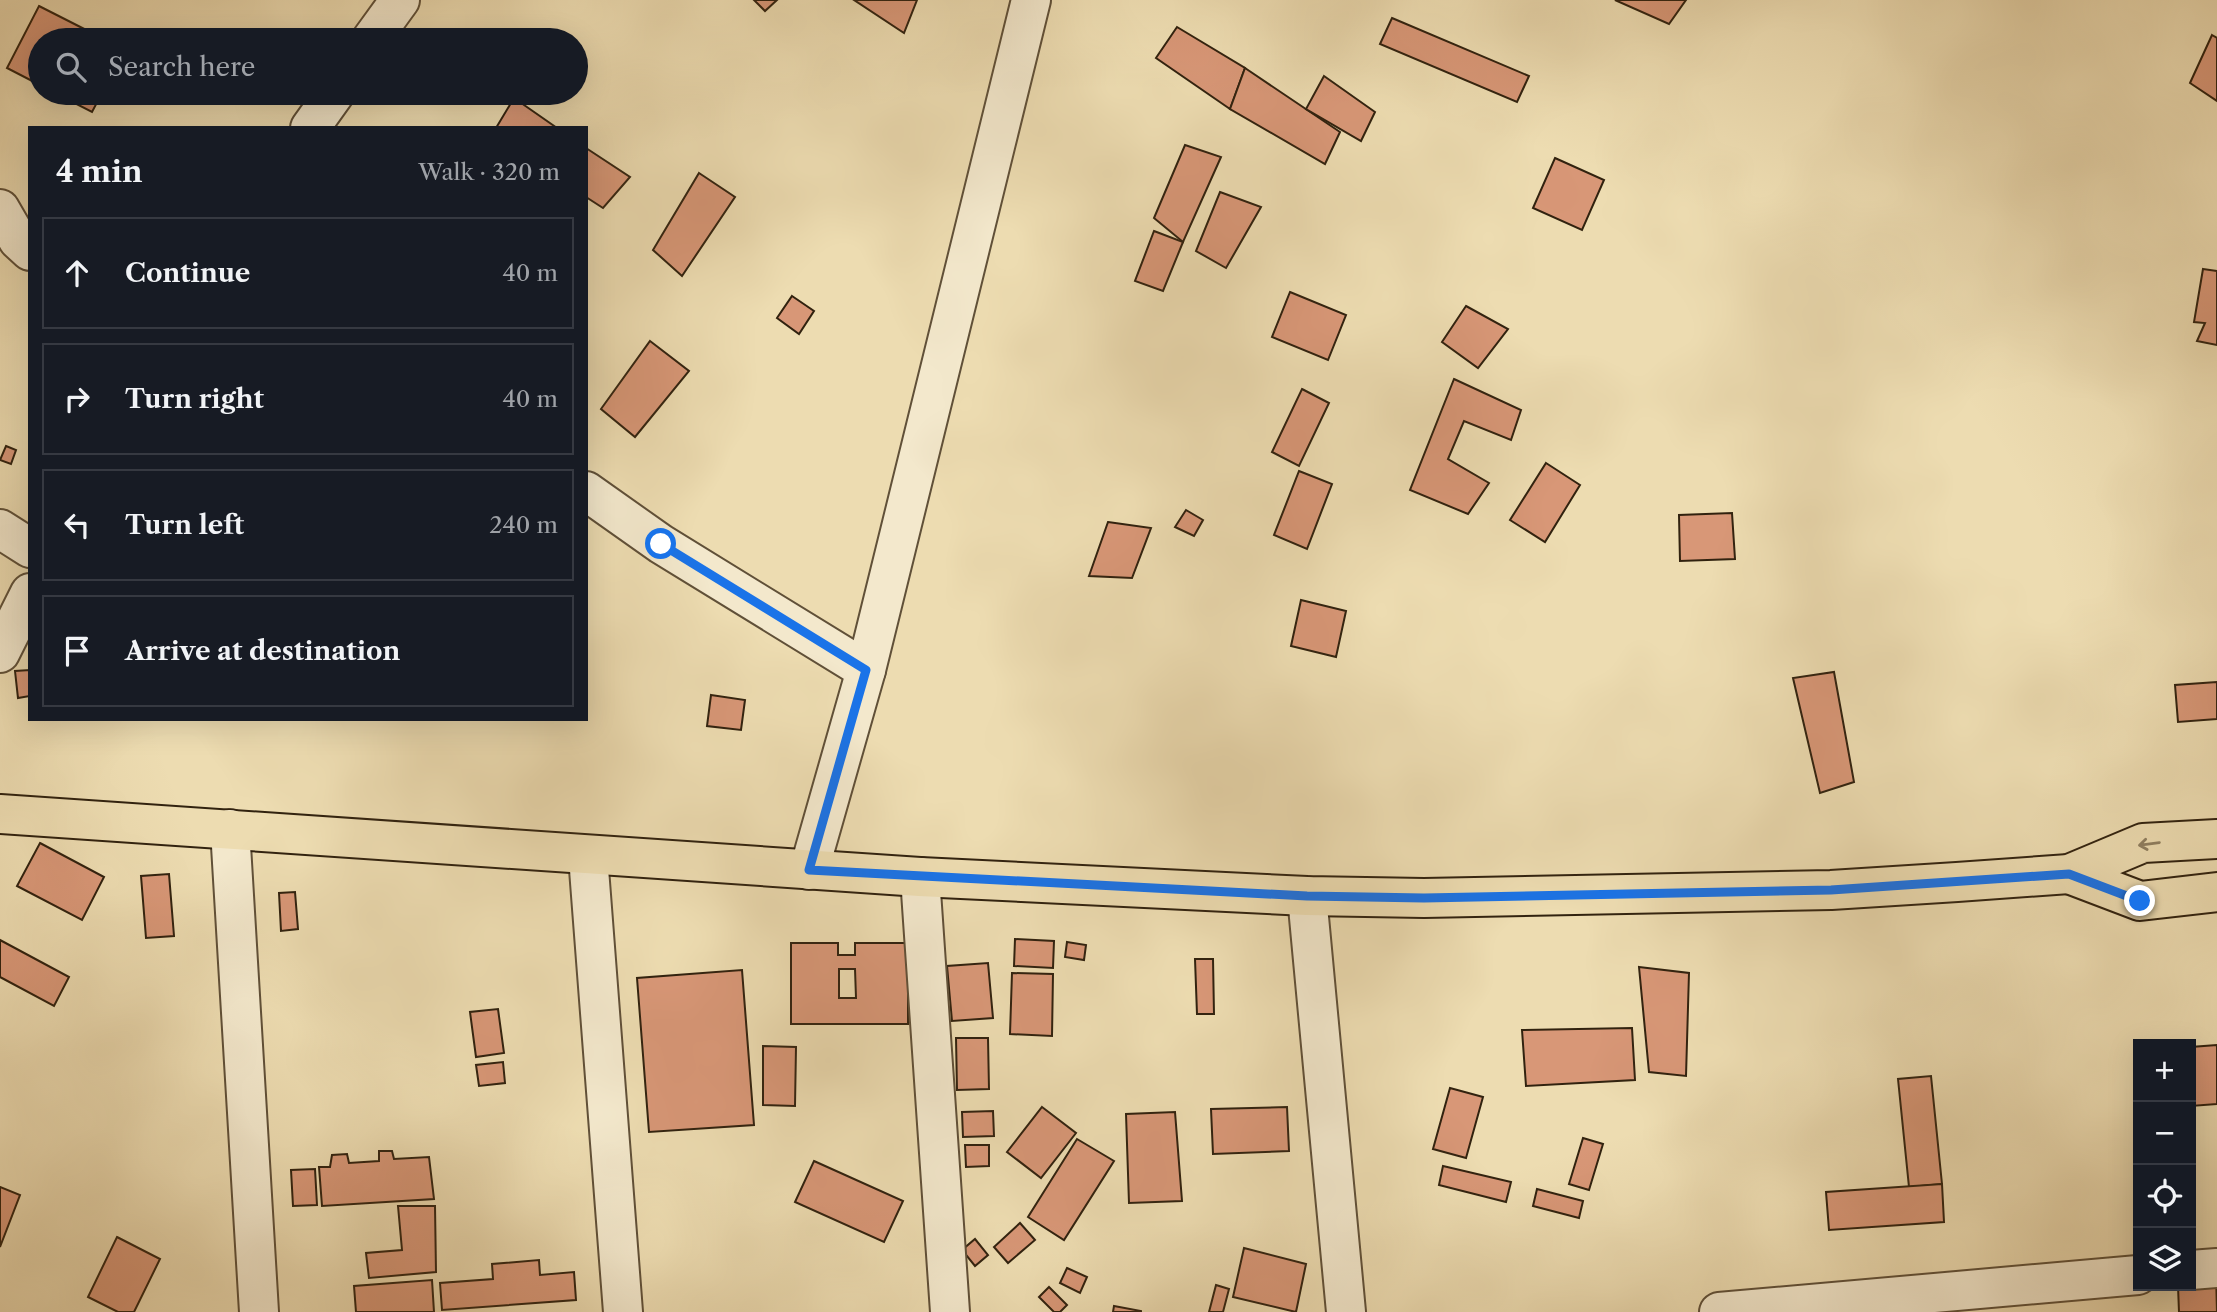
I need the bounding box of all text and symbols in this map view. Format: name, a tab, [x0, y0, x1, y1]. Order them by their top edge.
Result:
search box	[28, 28, 588, 105]
icon: search	[52, 48, 90, 86]
text: Search here	[108, 51, 255, 83]
text: 4 min	[56, 153, 142, 190]
text: Walk · 320 m	[418, 158, 560, 186]
icon: ahead	[58, 254, 96, 292]
text: Continue	[125, 257, 250, 289]
text: 40 m	[503, 259, 558, 287]
icon: right	[58, 380, 96, 418]
text: Turn right	[125, 383, 264, 415]
text: 40 m	[503, 385, 558, 413]
icon: left	[58, 506, 96, 544]
text: Turn left	[125, 509, 244, 541]
text: 240 m	[489, 511, 558, 539]
route start	[645, 528, 676, 559]
icon: arrive	[58, 632, 96, 670]
text: Arrive at destination	[125, 635, 400, 667]
one-way arrow	[2138, 838, 2161, 851]
route end	[2124, 885, 2155, 916]
map controls	[2133, 1039, 2196, 1291]
button: +	[2133, 1039, 2196, 1102]
button: −	[2133, 1102, 2196, 1165]
button: locate	[2133, 1165, 2196, 1228]
button: layers	[2133, 1228, 2196, 1291]

